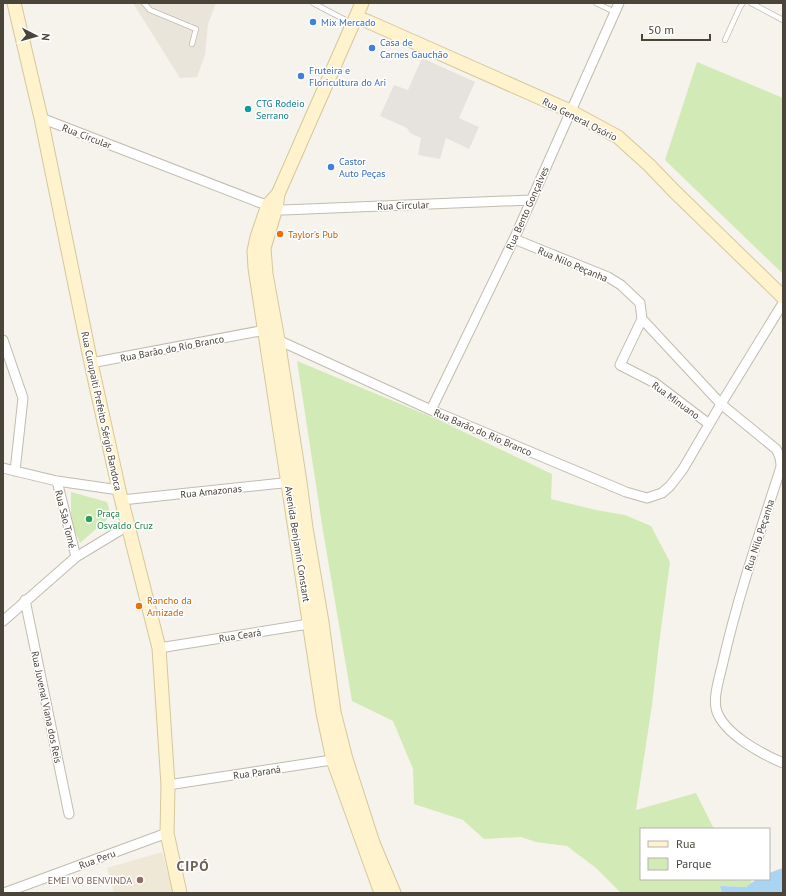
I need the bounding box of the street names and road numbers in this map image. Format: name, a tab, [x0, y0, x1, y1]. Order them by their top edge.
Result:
street label: Rua General Osório	[540, 95, 619, 144]
street label: Rua Circular	[60, 121, 114, 152]
street label: Rua Bento Gonçalves	[503, 164, 552, 252]
street label: Rua Circular	[377, 198, 430, 213]
street label: Rua Nilo Peçanha	[536, 244, 610, 285]
street label: Rua Curupaiti Prefeito Sérgio Bandoca	[78, 330, 125, 492]
street label: Rua Barão do Rio Branco	[119, 332, 225, 365]
street label: Rua Minuano	[649, 379, 702, 422]
street label: Rua Barão do Rio Branco	[432, 406, 534, 459]
street label: Rua Amazonas	[180, 482, 242, 501]
street label: Avenida Benjamin Constant	[282, 485, 313, 603]
street label: Rua São Tomé	[52, 489, 79, 550]
street label: Rua Nilo Peçanha	[742, 498, 777, 573]
street label: Rua Ceará	[218, 626, 262, 645]
street label: Rua Juvenal Viana dos Reis	[28, 650, 65, 764]
street label: Rua Paraná	[232, 763, 282, 782]
street label: Rua Peru	[77, 847, 117, 872]

